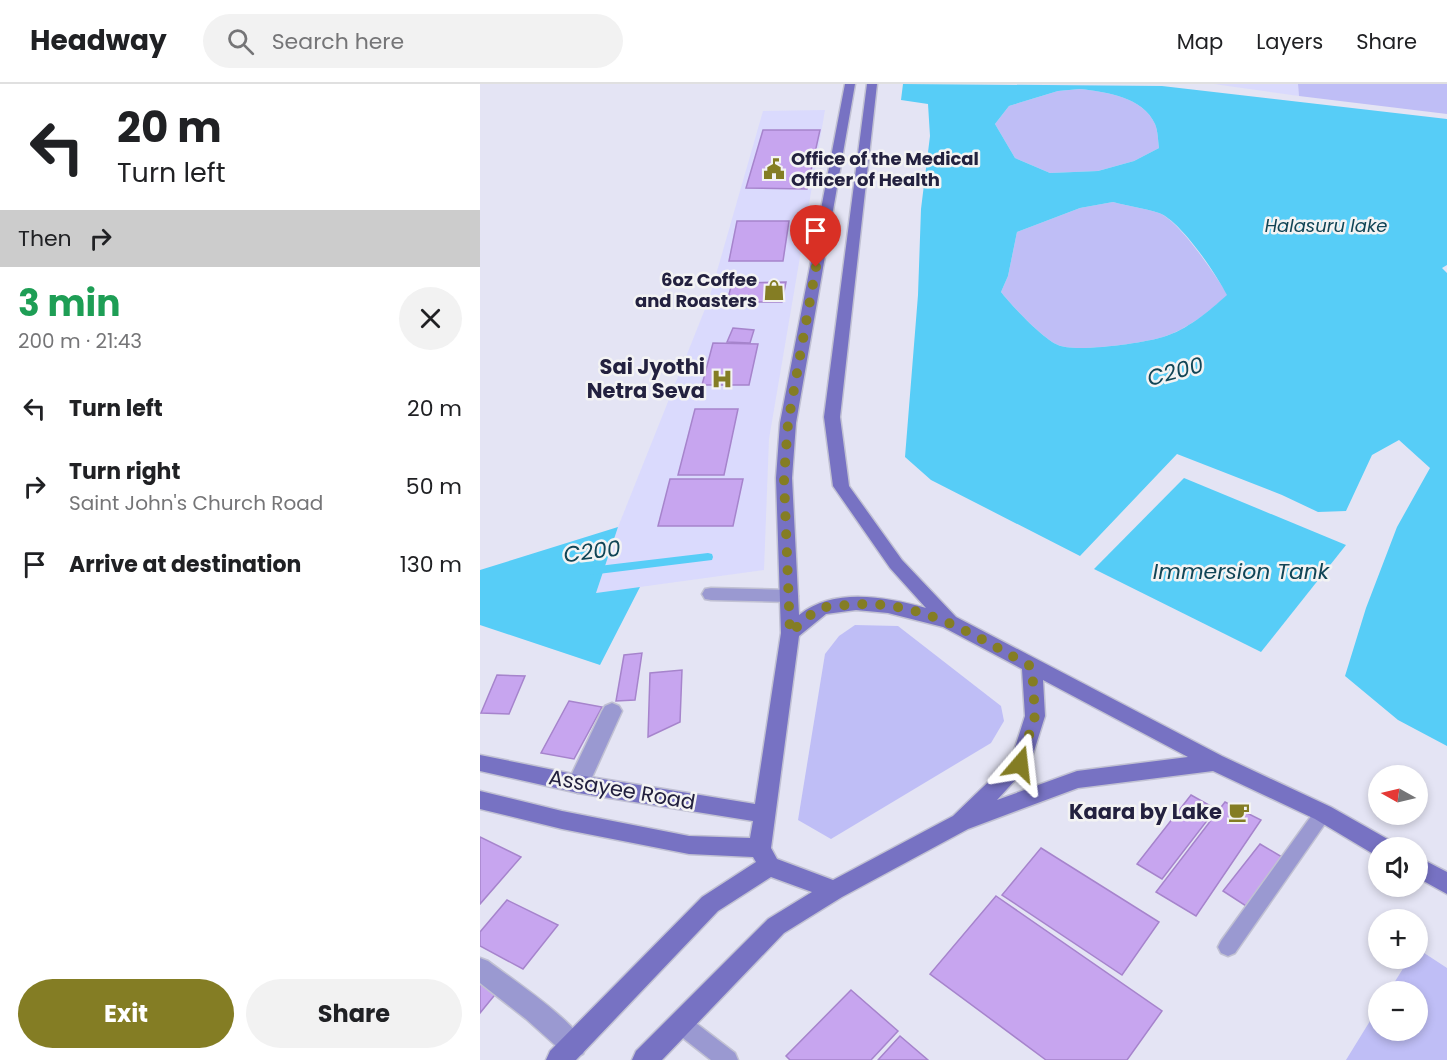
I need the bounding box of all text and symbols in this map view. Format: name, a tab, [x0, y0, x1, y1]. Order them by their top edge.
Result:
search box	[203, 14, 623, 68]
text: Headway	[30, 21, 167, 60]
icon: search	[224, 25, 257, 58]
text: Search here	[272, 26, 404, 57]
text: Map	[1177, 27, 1223, 56]
text: Layers	[1256, 27, 1323, 56]
text: Share	[1356, 27, 1417, 56]
text: 20 m	[117, 98, 222, 157]
icon: left	[18, 108, 96, 186]
place label: Office of the Medical Officer of Health	[791, 146, 979, 192]
text: Turn left	[117, 154, 226, 191]
public building icon: Office of the Medical Officer of Health	[762, 157, 786, 181]
pin	[790, 205, 841, 267]
water label: Halasuru lake	[1265, 213, 1387, 238]
icon: arrive	[799, 214, 832, 247]
icon: right	[84, 222, 117, 255]
text: Then	[18, 223, 72, 254]
place label: 6oz Coffee and Roasters	[635, 267, 757, 313]
text: 3 min	[18, 278, 120, 329]
shop icon: 6oz Coffee and Roasters	[762, 278, 786, 302]
button: close	[399, 287, 462, 350]
text: 200 m · 21:43	[18, 327, 142, 355]
water label: C200	[1143, 349, 1207, 394]
place label: Sai Jyothi Netra Seva	[587, 352, 705, 405]
hospital icon: Sai Jyothi Netra Seva	[710, 367, 734, 391]
icon: left	[18, 392, 51, 425]
text: Turn left	[69, 393, 163, 424]
text: 20 m	[407, 393, 462, 424]
text: Turn right	[69, 456, 180, 487]
icon: right	[18, 470, 51, 503]
text: 50 m	[406, 471, 462, 502]
text: Saint John's Church Road	[69, 489, 323, 517]
water label: C200	[562, 533, 623, 570]
icon: arrive	[18, 548, 51, 581]
text: Arrive at destination	[69, 549, 301, 580]
text: 130 m	[400, 549, 462, 580]
water label: Immersion Tank	[1153, 556, 1331, 587]
position arrow	[988, 732, 1052, 796]
street label: Assayee Road	[547, 762, 698, 817]
north arrow	[1368, 765, 1428, 825]
map controls	[1368, 765, 1428, 1041]
place label: Kaara by Lake	[1069, 797, 1222, 826]
cafe icon: Kaara by Lake	[1227, 800, 1251, 824]
button: sound	[1368, 837, 1428, 897]
button: +	[1368, 909, 1428, 969]
button: Exit	[18, 979, 234, 1048]
button: Share	[246, 979, 462, 1048]
button: −	[1368, 981, 1428, 1041]

